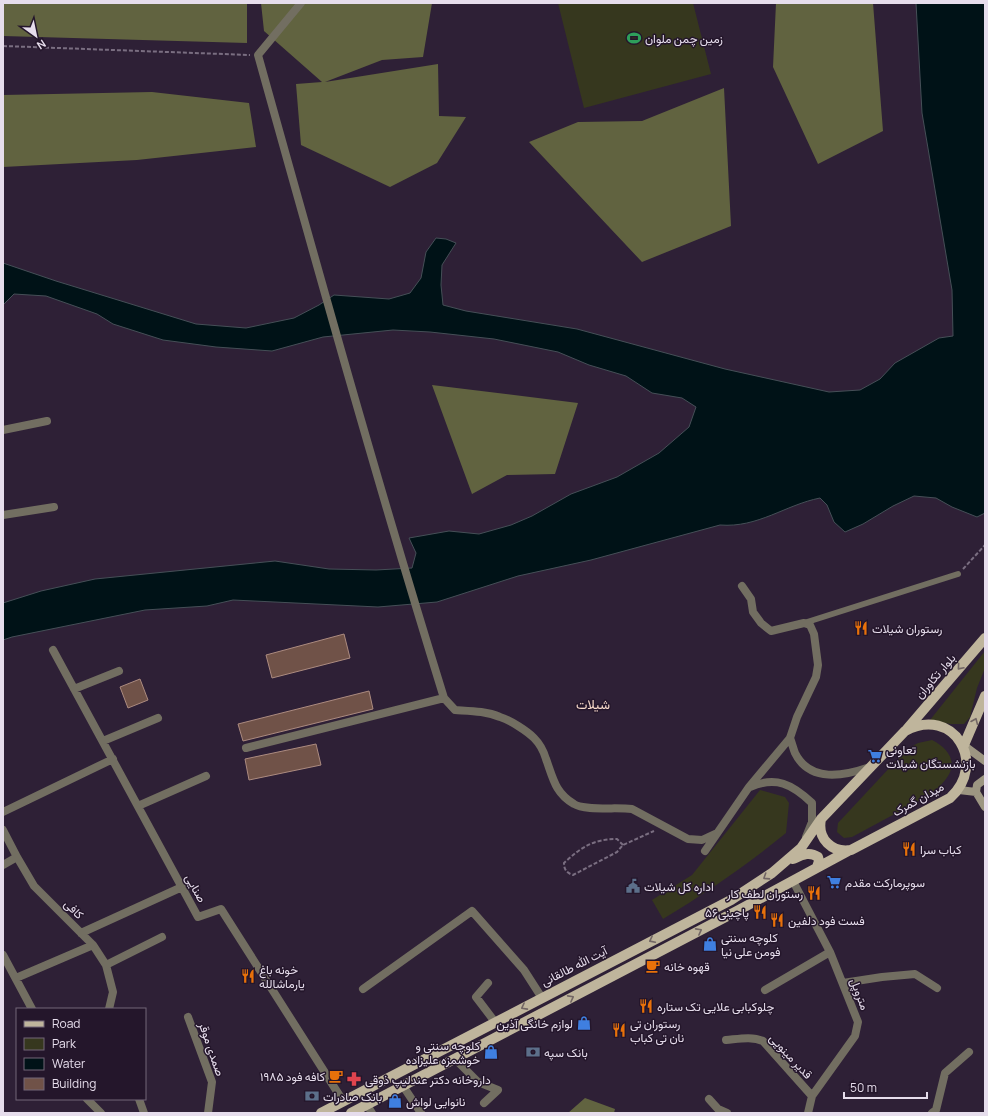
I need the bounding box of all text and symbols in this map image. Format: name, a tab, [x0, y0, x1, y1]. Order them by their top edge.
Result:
north arrow	[16, 16, 56, 56]
sports icon: زمین چمن ملوان	[626, 30, 642, 46]
place label: زمین چمن ملوان	[645, 30, 723, 47]
text: N	[34, 36, 49, 53]
restaurant icon: رستوران شیلات	[853, 620, 869, 636]
place label: رستوران شیلات	[872, 620, 942, 637]
street label: بلوار تکاوران	[911, 650, 959, 702]
one-way arrow	[957, 663, 964, 670]
district label: شیلات	[576, 695, 610, 713]
one-way arrow	[970, 717, 978, 724]
place label: تعاونی بازنشستگان شیلات	[886, 741, 976, 772]
supermarket icon: تعاونی بازنشستگان شیلات	[867, 748, 883, 764]
street label: میدان گمرک	[889, 778, 947, 820]
restaurant icon: کباب سرا	[901, 841, 917, 857]
place label: کباب سرا	[920, 841, 962, 858]
street label: صنایی	[181, 871, 211, 905]
one-way arrow	[763, 872, 770, 879]
supermarket icon: سوپرمارکت مقدم	[826, 874, 842, 890]
place label: سوپرمارکت مقدم	[845, 874, 925, 891]
public building icon: اداره کل شیلات	[625, 878, 641, 894]
place label: اداره کل شیلات	[644, 878, 714, 895]
place label: رستوران لطف کار	[725, 885, 803, 902]
restaurant icon: رستوران لطف کار	[806, 885, 822, 901]
street label: کافی	[60, 895, 88, 923]
place label: پاچینی۵۶	[705, 904, 749, 921]
restaurant icon: پاچینی۵۶	[752, 904, 768, 920]
restaurant icon: فست فود دلفین	[769, 912, 785, 928]
place label: فست فود دلفین	[788, 912, 865, 929]
one-way arrow	[695, 928, 702, 936]
place label: کلوچه سنتی فومن علی نیا	[721, 929, 780, 960]
one-way arrow	[649, 936, 656, 943]
shop icon: کلوچه سنتی فومن علی نیا	[702, 936, 718, 952]
street label: آیت الله طالقانی	[538, 941, 611, 990]
cafe icon: قهوه خانه	[645, 958, 661, 974]
place label: قهوه خانه	[664, 958, 710, 975]
place label: خونه باغ یارماشالله	[259, 961, 305, 992]
restaurant icon: خونه باغ یارماشالله	[240, 968, 256, 984]
street label: متروپل	[846, 976, 874, 1012]
one-way arrow	[567, 995, 575, 1002]
restaurant icon: چلوکبابی علایی تک ستاره	[638, 998, 654, 1014]
place label: چلوکبابی علایی تک ستاره	[657, 998, 774, 1015]
one-way arrow	[521, 1002, 529, 1010]
legend	[16, 1008, 146, 1100]
text: Road	[52, 1015, 80, 1032]
place label: لوازم خانگی آذین	[496, 1015, 573, 1032]
shop icon: لوازم خانگی آذین	[576, 1015, 592, 1031]
place label: رستوران تی نان تی کباب	[630, 1015, 684, 1046]
street label: صمدی موقر	[195, 1019, 229, 1078]
restaurant icon: رستوران تی نان تی کباب	[611, 1022, 627, 1038]
street label: قدیر مینویی	[766, 1030, 816, 1082]
text: Park	[52, 1035, 77, 1052]
place label: کلوچه سنتی و خوشمزه علیزاده	[406, 1037, 480, 1068]
shop icon: کلوچه سنتی و خوشمزه علیزاده	[483, 1044, 499, 1060]
bank icon: بانک سپه	[525, 1044, 541, 1060]
place label: بانک سپه	[544, 1044, 588, 1061]
text: Water	[52, 1055, 86, 1072]
place label: کافه فود ۱۹۸۵	[260, 1068, 325, 1085]
cafe icon: کافه فود ۱۹۸۵	[328, 1068, 344, 1084]
pharmacy icon: داروخانه دکتر عندلیپ ذوقی	[346, 1071, 362, 1087]
place label: داروخانه دکتر عندلیپ ذوقی	[365, 1071, 491, 1088]
scale bar	[844, 1074, 927, 1100]
text: Building	[52, 1075, 96, 1092]
text: 50 m	[850, 1079, 877, 1096]
bank icon: بانک صادرات	[304, 1088, 320, 1104]
place label: بانک صادرات	[323, 1088, 382, 1105]
shop icon: نانوایی لواش	[387, 1093, 403, 1109]
place label: نانوایی لواش	[406, 1093, 465, 1110]

